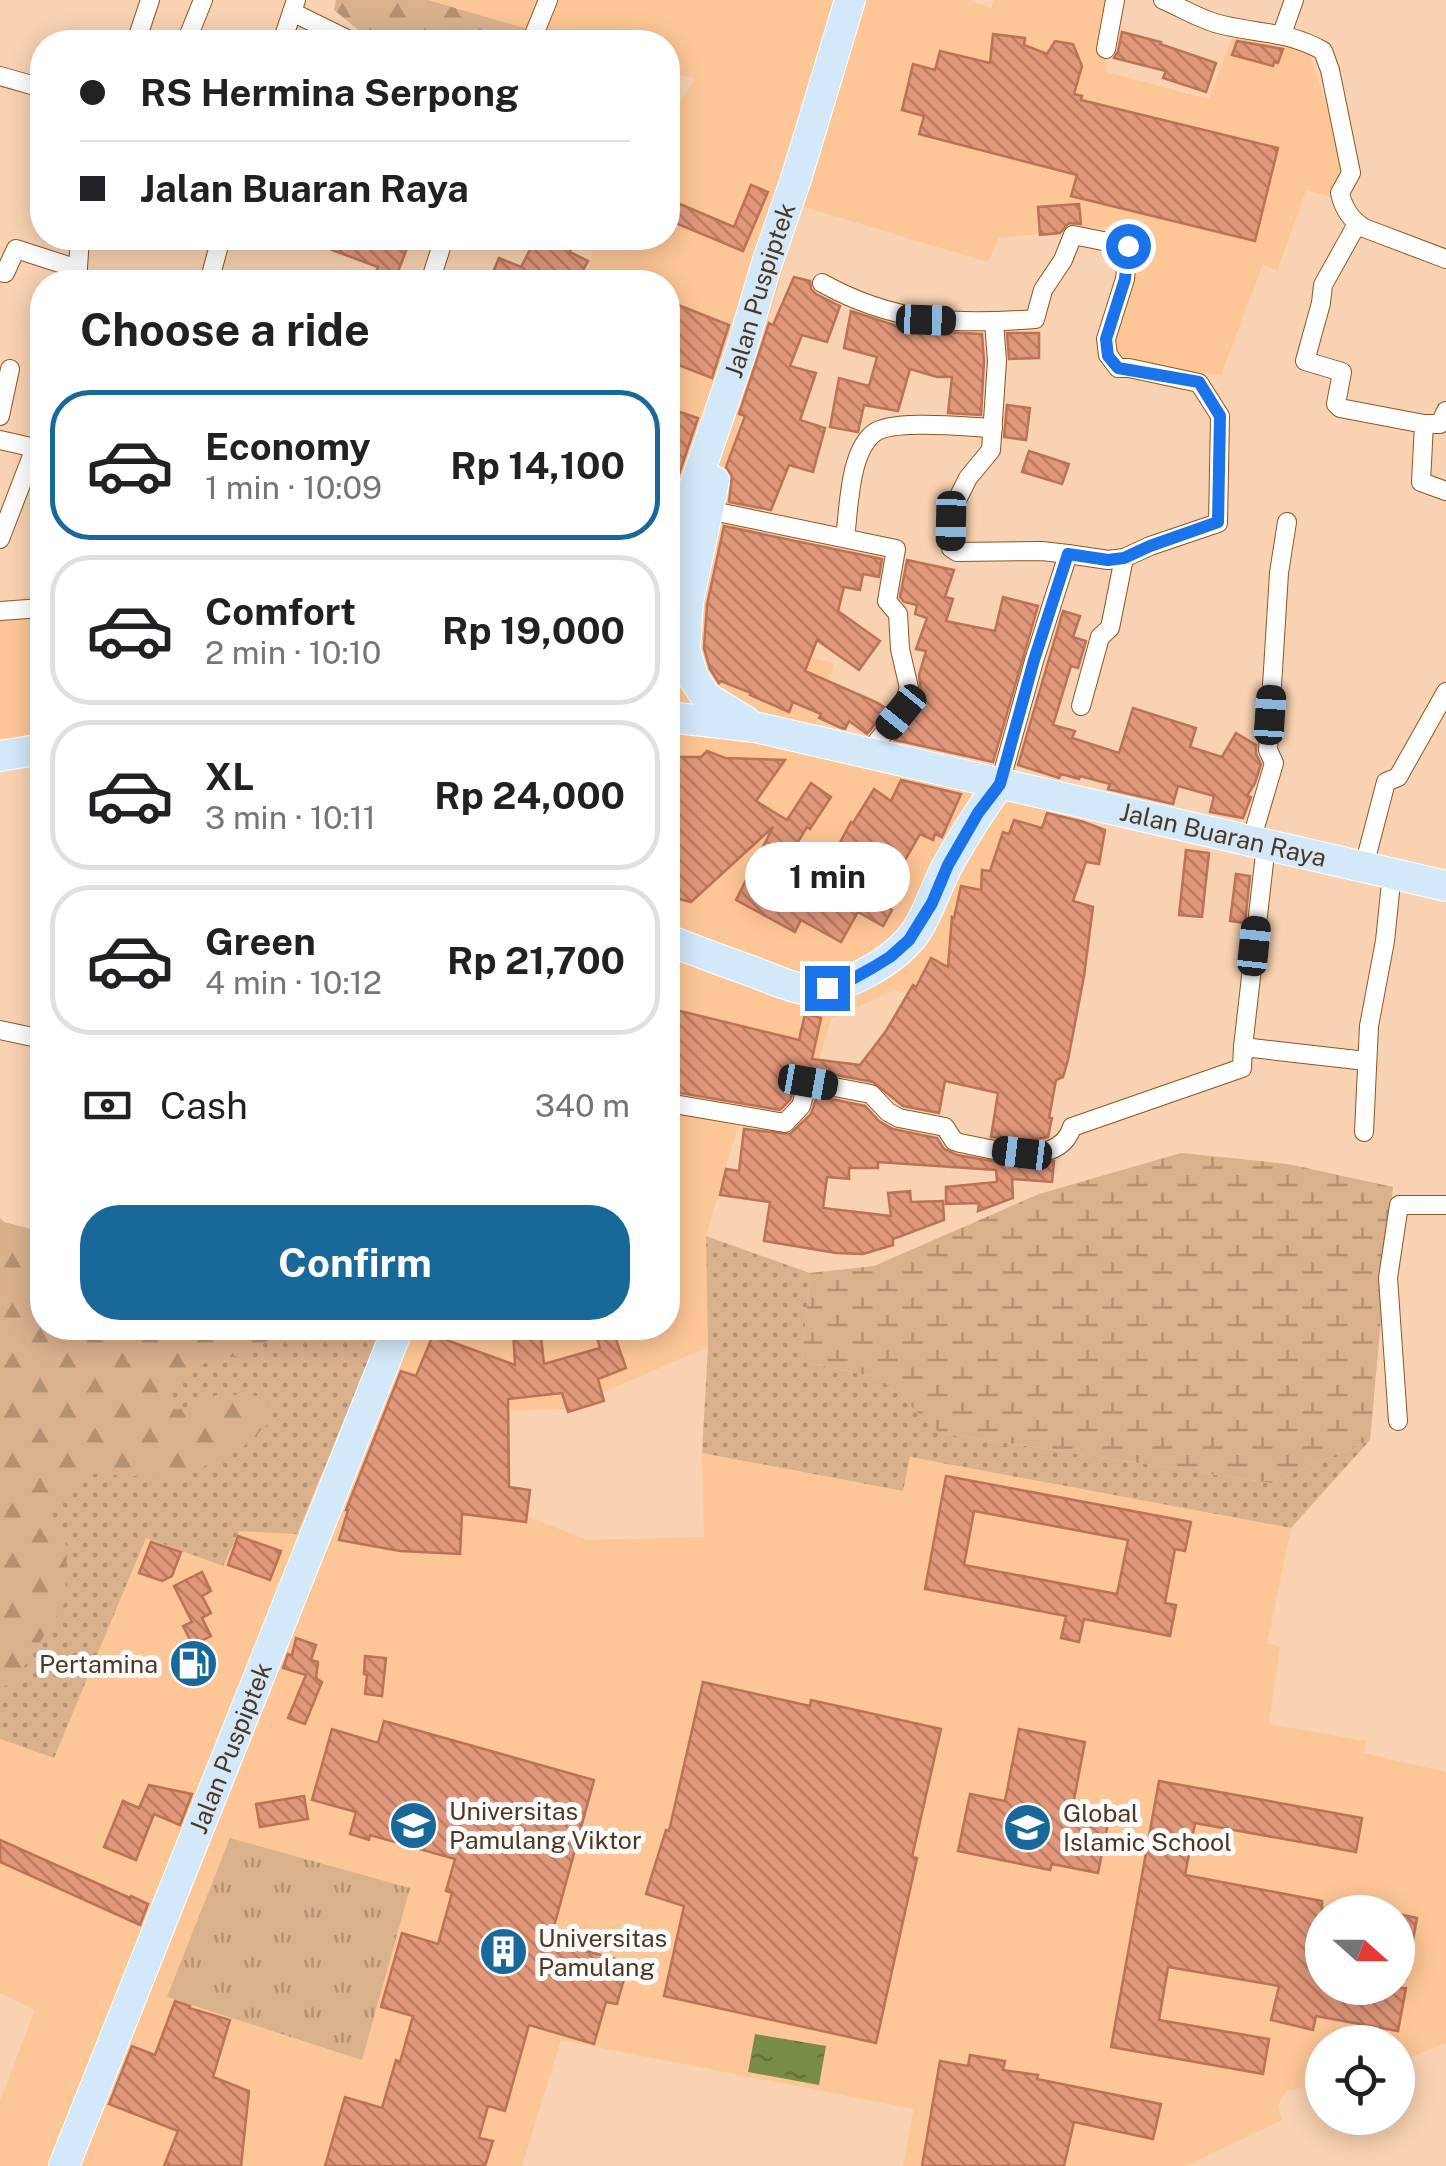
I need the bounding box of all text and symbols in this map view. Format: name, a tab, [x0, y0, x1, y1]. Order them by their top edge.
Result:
text: RS Hermina Serpong	[140, 70, 519, 115]
text: Jalan Buaran Raya	[140, 166, 469, 211]
street label: Jalan Puspiptek	[718, 199, 802, 382]
route start	[1106, 224, 1151, 269]
text: Choose a ride	[80, 303, 370, 356]
car	[895, 304, 957, 336]
icon: car	[85, 420, 175, 510]
text: Economy	[205, 424, 371, 469]
text: Rp 14,100	[450, 443, 625, 488]
text: 1 min · 10:09	[205, 469, 382, 506]
car	[935, 491, 967, 551]
icon: car	[85, 585, 175, 675]
text: Comfort	[205, 589, 356, 634]
text: Rp 19,000	[442, 608, 625, 653]
text: 2 min · 10:10	[205, 634, 381, 671]
car	[870, 679, 932, 745]
car	[1253, 684, 1287, 746]
icon: car	[85, 750, 175, 840]
text: XL	[205, 754, 254, 799]
text: Rp 24,000	[434, 773, 625, 818]
street label: Jalan Buaran Raya	[1117, 796, 1329, 873]
text: 3 min · 10:11	[205, 799, 376, 836]
callout: 1 min	[744, 843, 910, 913]
text: 1 min	[789, 858, 866, 895]
icon: car	[85, 915, 175, 1005]
car	[1236, 915, 1272, 977]
text: Green	[205, 919, 316, 964]
text: Rp 21,700	[447, 938, 625, 983]
text: 4 min · 10:12	[205, 964, 382, 1001]
route end	[805, 966, 850, 1011]
car	[776, 1062, 840, 1102]
icon: cash	[80, 1078, 135, 1133]
text: Cash	[160, 1083, 248, 1128]
text: 340 m	[535, 1087, 630, 1124]
car	[990, 1134, 1054, 1172]
button: Confirm	[80, 1205, 630, 1320]
fuel station icon: Pertamina	[167, 1638, 219, 1690]
place label: Pertamina	[39, 1649, 158, 1679]
street label: Jalan Puspiptek	[183, 1658, 278, 1838]
place label: Universitas Pamulang Viktor	[449, 1796, 642, 1855]
place label: Global Islamic School	[1063, 1798, 1232, 1857]
school or university icon: Universitas Pamulang Viktor	[388, 1799, 440, 1851]
school or university icon: Global Islamic School	[1002, 1801, 1054, 1853]
north arrow	[1305, 1895, 1415, 2005]
map controls	[1305, 1895, 1415, 2135]
place label: Universitas Pamulang	[538, 1923, 667, 1982]
building icon: Universitas Pamulang	[477, 1926, 529, 1978]
button: locate	[1305, 2025, 1415, 2135]

